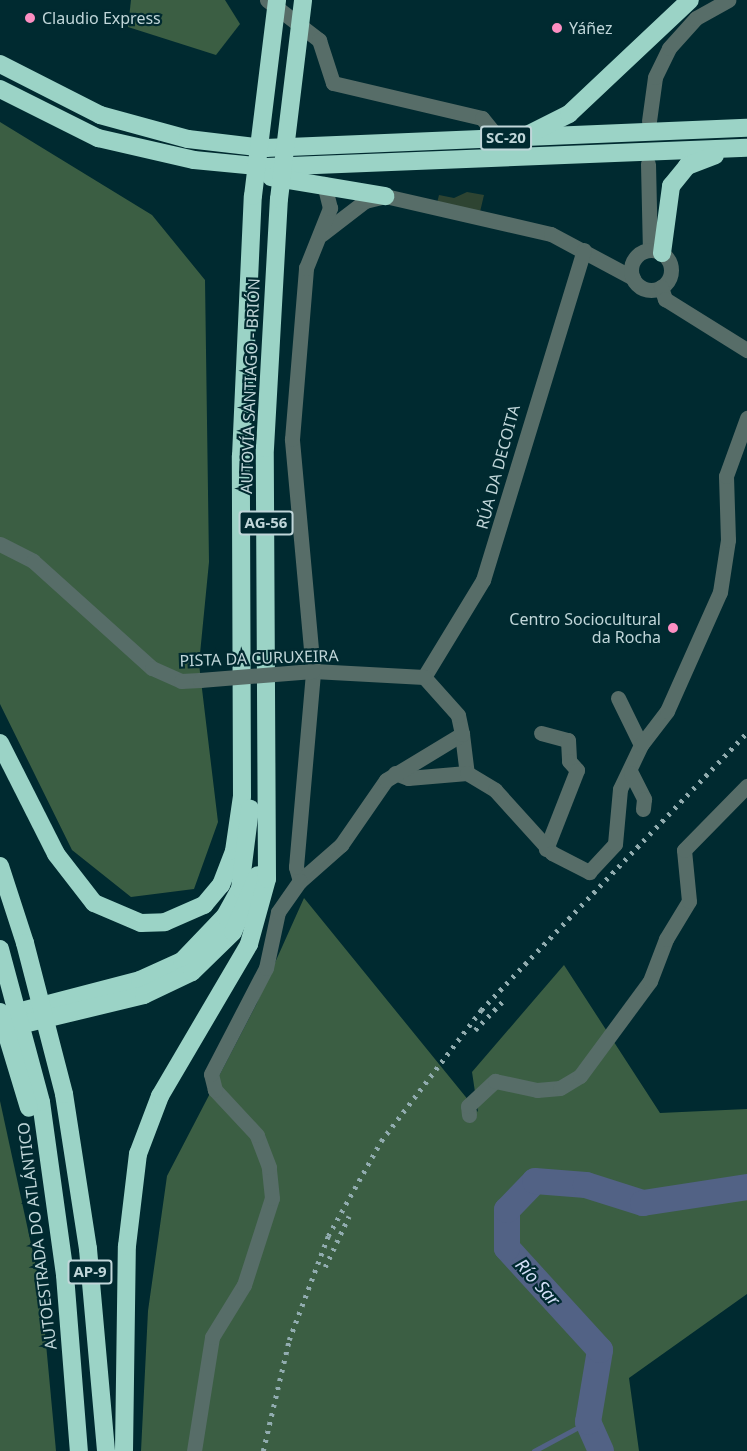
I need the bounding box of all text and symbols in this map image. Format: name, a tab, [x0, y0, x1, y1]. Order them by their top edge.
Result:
place label: Claudio Express	[42, 8, 161, 28]
marker: Claudio Express	[23, 11, 37, 25]
place label: Yáñez	[569, 18, 613, 38]
marker: Yáñez	[550, 21, 564, 35]
road number: SC-20	[479, 126, 533, 150]
street label: AUTOVÍA SANTIAGO - BRIÓN	[237, 278, 263, 494]
street label: RÚA DA DECOITA	[472, 403, 524, 531]
road number: AG-56	[238, 511, 294, 535]
place label: Centro Sociocultural da Rocha	[509, 609, 661, 647]
marker: Centro Sociocultural da Rocha	[666, 621, 680, 635]
street label: PISTA DA CURUXEIRA	[179, 646, 339, 670]
street label: AUTOESTRADA DO ATLÁNTICO	[14, 1121, 60, 1351]
water label: Río Sar	[511, 1254, 565, 1310]
road number: AP-9	[66, 1260, 114, 1284]

